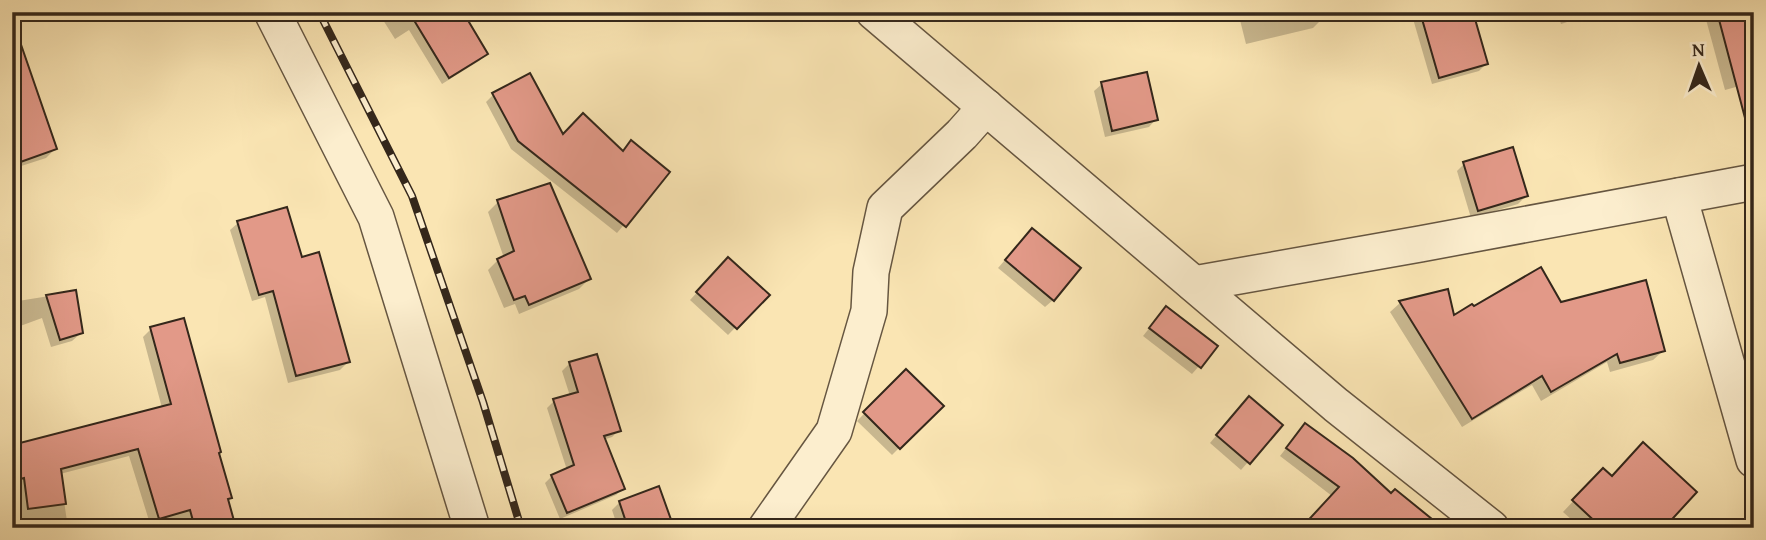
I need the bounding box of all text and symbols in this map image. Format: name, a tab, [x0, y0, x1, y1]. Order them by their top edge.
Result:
north arrow	[1664, 32, 1734, 102]
text: N	[1692, 35, 1706, 63]

